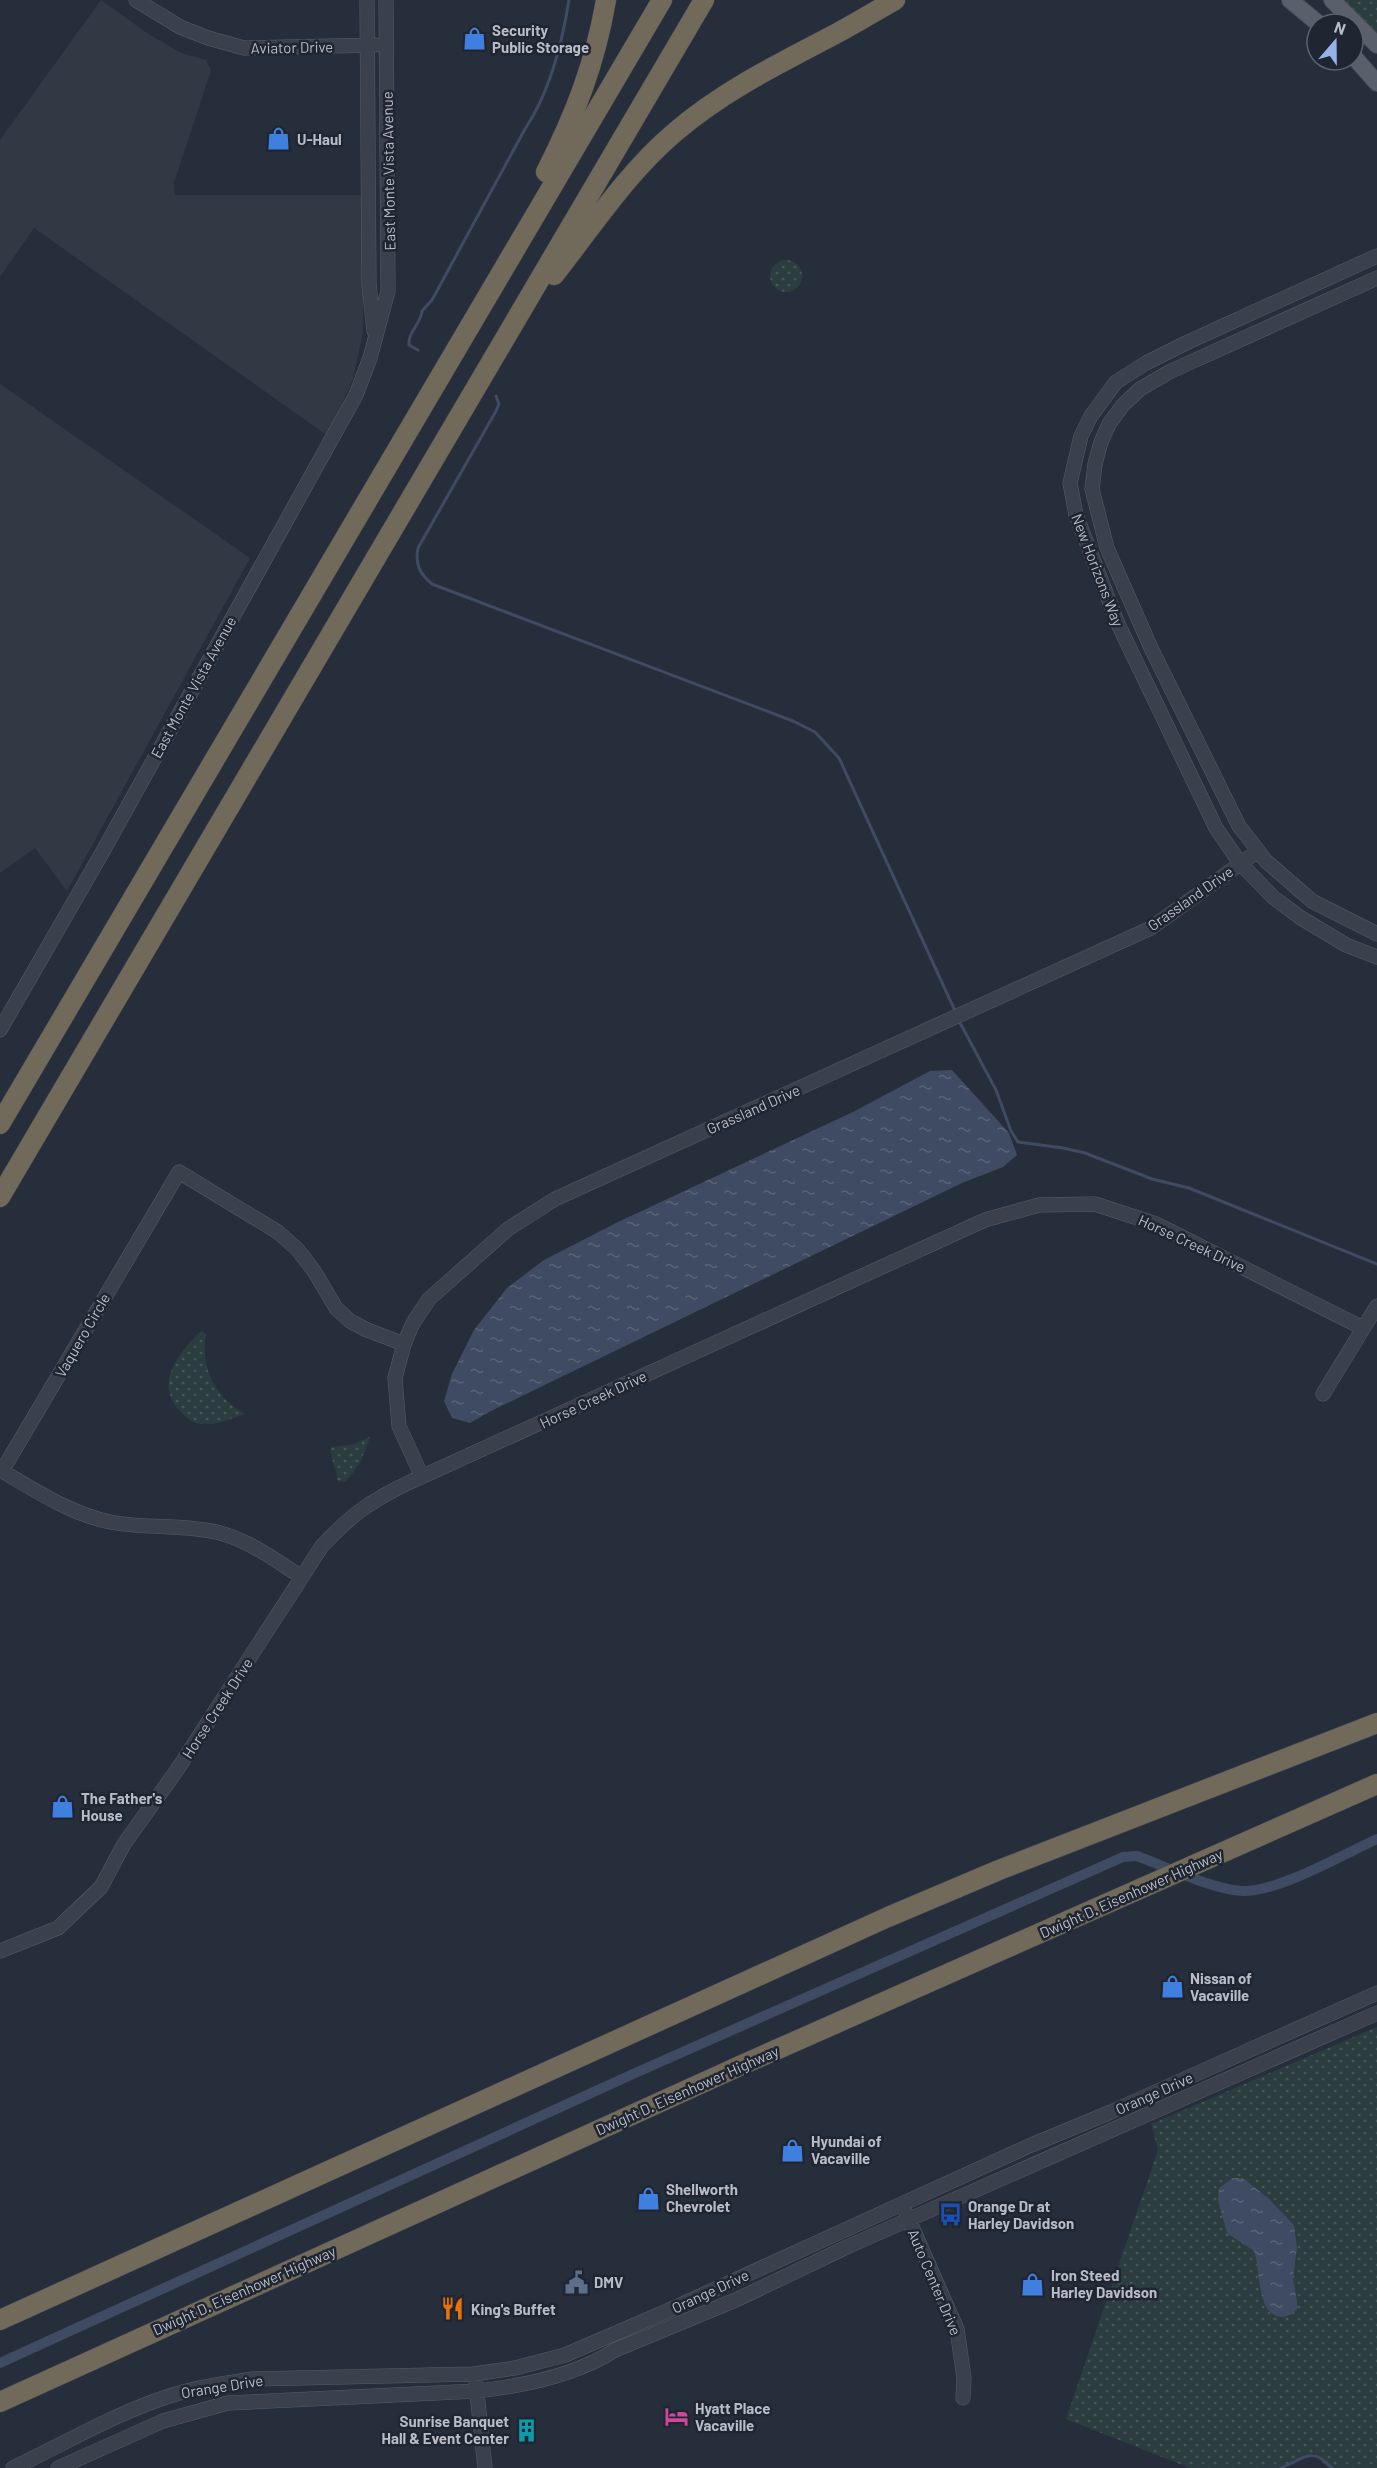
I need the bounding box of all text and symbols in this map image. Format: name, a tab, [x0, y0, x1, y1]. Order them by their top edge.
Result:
north arrow	[1305, 12, 1365, 72]
text: N	[1332, 17, 1349, 38]
place label: Security Public Storage	[492, 21, 589, 56]
shop icon: Security Public Storage	[461, 26, 487, 52]
street label: Aviator Drive	[251, 37, 333, 57]
street label: East Monte Vista Avenue	[378, 91, 398, 251]
shop icon: U-Haul	[266, 126, 292, 152]
place label: U-Haul	[297, 130, 342, 148]
street label: New Horizons Way	[1068, 511, 1128, 629]
street label: East Monte Vista Avenue	[147, 613, 239, 761]
street label: Grassland Drive	[1144, 862, 1236, 934]
street label: Grassland Drive	[704, 1080, 802, 1138]
street label: Horse Creek Drive	[1136, 1210, 1248, 1276]
street label: Vaquero Circle	[51, 1290, 113, 1380]
street label: Horse Creek Drive	[537, 1366, 649, 1432]
street label: Horse Creek Drive	[178, 1654, 256, 1762]
place label: The Father's House	[81, 1789, 163, 1824]
shop icon: The Father's House	[50, 1794, 76, 1820]
street label: Dwight D. Eisenhower Highway	[1037, 1844, 1225, 1942]
place label: Nissan of Vacaville	[1190, 1969, 1252, 2004]
shop icon: Nissan of Vacaville	[1159, 1974, 1185, 2000]
street label: Dwight D. Eisenhower Highway	[593, 2041, 781, 2139]
street label: Orange Drive	[1112, 2068, 1196, 2118]
place label: Hyundai of Vacaville	[811, 2132, 882, 2167]
shop icon: Hyundai of Vacaville	[780, 2137, 806, 2163]
place label: Shellworth Chevrolet	[666, 2180, 738, 2215]
shop icon: Shellworth Chevrolet	[635, 2185, 661, 2211]
place label: Orange Dr at Harley Davidson	[968, 2197, 1074, 2232]
bus stop icon: Orange Dr at Harley Davidson	[937, 2202, 963, 2228]
street label: Auto Center Drive	[904, 2226, 966, 2338]
street label: Dwight D. Eisenhower Highway	[150, 2241, 338, 2339]
street label: Orange Drive	[669, 2265, 751, 2317]
place label: Iron Steed Harley Davidson	[1051, 2266, 1157, 2301]
public building icon: DMV	[563, 2269, 589, 2295]
shop icon: Iron Steed Harley Davidson	[1020, 2271, 1046, 2297]
place label: DMV	[594, 2273, 623, 2291]
restaurant icon: King's Buffet	[440, 2296, 466, 2322]
place label: King's Buffet	[471, 2300, 556, 2318]
street label: Orange Drive	[180, 2371, 264, 2401]
place label: Hyatt Place Vacaville	[695, 2399, 770, 2434]
hotel icon: Hyatt Place Vacaville	[664, 2404, 690, 2430]
place label: Sunrise Banquet Hall & Event Center	[382, 2412, 509, 2447]
building icon: Sunrise Banquet Hall & Event Center	[514, 2417, 540, 2443]

